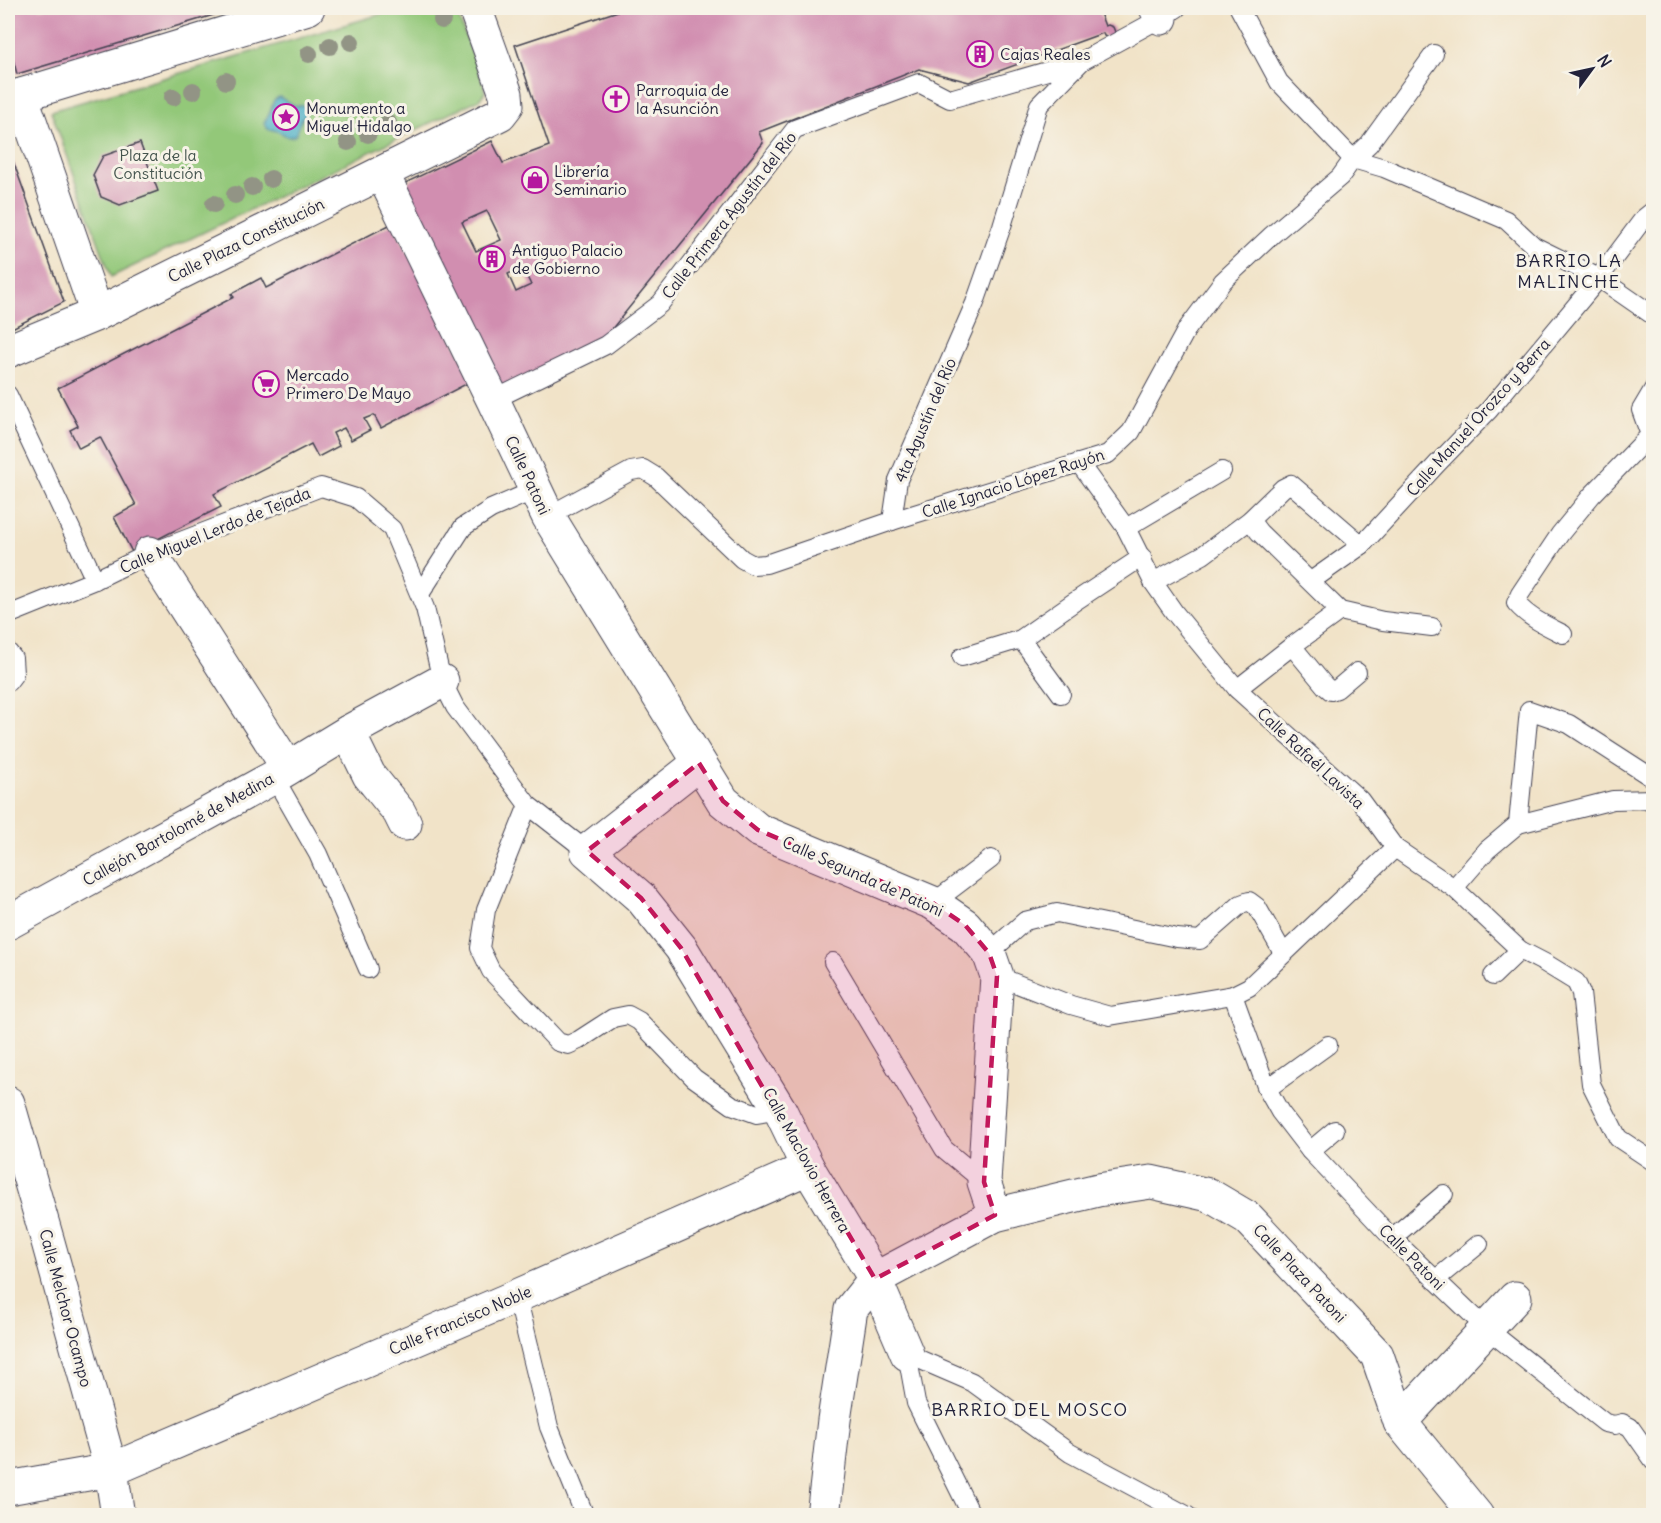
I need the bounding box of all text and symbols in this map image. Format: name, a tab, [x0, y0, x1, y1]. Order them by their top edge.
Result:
building icon: Cajas Reales	[965, 39, 995, 69]
north arrow	[1562, 39, 1622, 99]
place label: Cajas Reales	[1000, 44, 1090, 64]
text: N	[1593, 51, 1616, 71]
place label: Parroquia de la Asunción	[636, 80, 729, 118]
church icon: Parroquia de la Asunción	[601, 84, 631, 114]
place label: Monumento a Miguel Hidalgo	[306, 98, 412, 136]
place icon: Monumento a Miguel Hidalgo	[271, 102, 301, 132]
street label: Calle Primera Agustín del Río	[657, 127, 801, 303]
park label: Plaza de la Constitución	[113, 145, 203, 183]
place label: Librería Seminario	[554, 161, 627, 199]
shop icon: Librería Seminario	[520, 165, 550, 195]
street label: Calle Plaza Constitución	[165, 193, 327, 287]
place label: Antiguo Palacio de Gobierno	[512, 240, 623, 278]
building icon: Antiguo Palacio de Gobierno	[477, 244, 507, 274]
district label: BARRIO LA MALINCHE	[1516, 249, 1622, 293]
street label: Calle Manuel Orozco y Berra	[1402, 334, 1554, 500]
street label: 4ta Agustín del Río	[890, 355, 960, 485]
place label: Mercado Primero De Mayo	[286, 365, 411, 403]
supermarket icon: Mercado Primero De Mayo	[251, 369, 281, 399]
street label: Calle Patoni	[501, 432, 555, 518]
street label: Calle Ignacio López Rayón	[919, 444, 1107, 522]
street label: Calle Miguel Lerdo de Tejada	[117, 483, 313, 577]
street label: Calle Rafaél Lavista	[1253, 703, 1369, 813]
street label: Callejón Bartolomé de Medina	[79, 768, 277, 890]
street label: Calle Segunda de Patoni	[779, 831, 947, 921]
street label: Calle Maclovio Herrera	[759, 1084, 855, 1236]
street label: Calle Plaza Patoni	[1249, 1220, 1351, 1326]
street label: Calle Patoni	[1375, 1220, 1449, 1294]
street label: Calle Melchor Ocampo	[35, 1227, 97, 1389]
street label: Calle Francisco Noble	[386, 1281, 534, 1359]
district label: BARRIO DEL MOSCO	[931, 1398, 1129, 1421]

